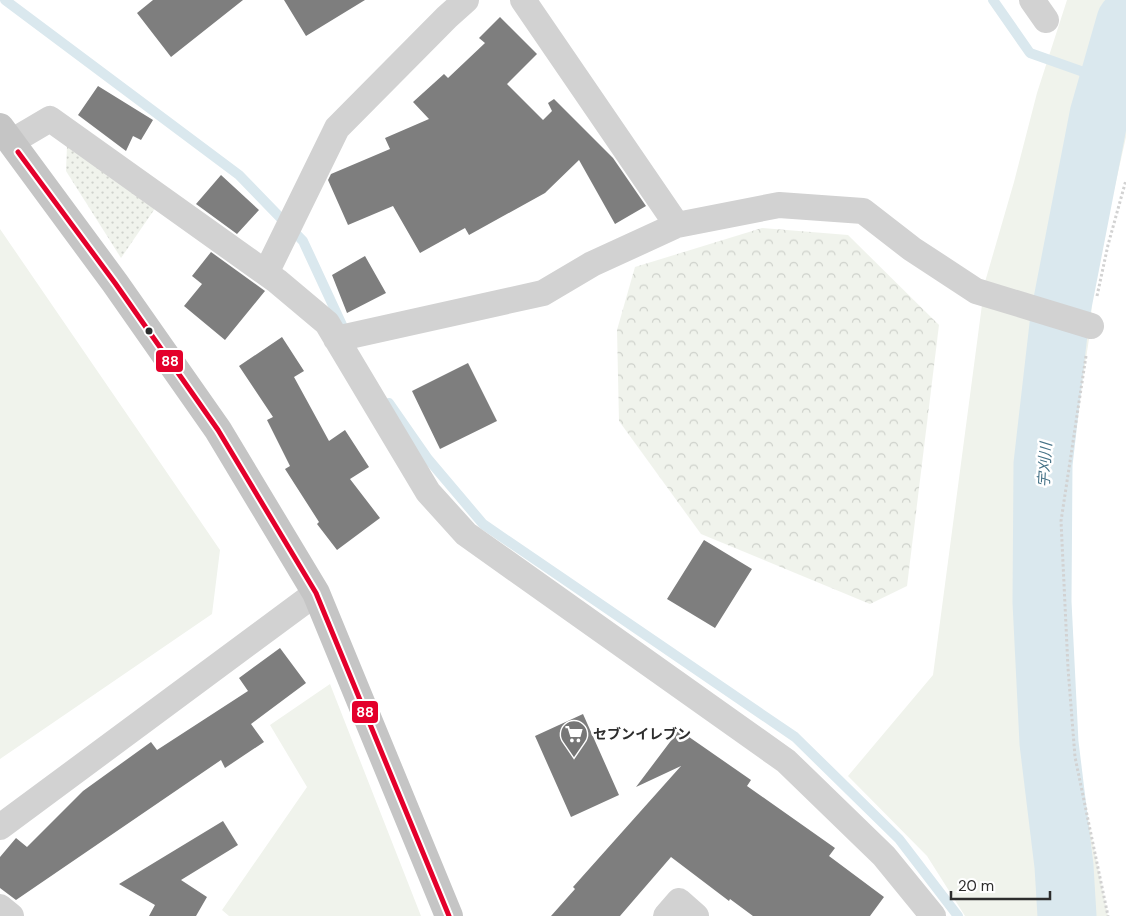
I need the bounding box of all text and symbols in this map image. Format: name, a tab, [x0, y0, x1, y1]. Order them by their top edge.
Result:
unlabelled marker	[144, 326, 154, 336]
line badge: 88	[155, 349, 184, 373]
text: 88	[161, 352, 179, 370]
water label: 宇刈川	[1034, 440, 1056, 488]
line badge: 88	[351, 700, 379, 724]
text: 88	[356, 703, 374, 721]
supermarket icon: セブンイレブン	[559, 719, 589, 758]
place label: セブンイレブン	[593, 725, 691, 743]
scale bar	[951, 868, 1050, 900]
text: 20 m	[958, 876, 994, 896]

